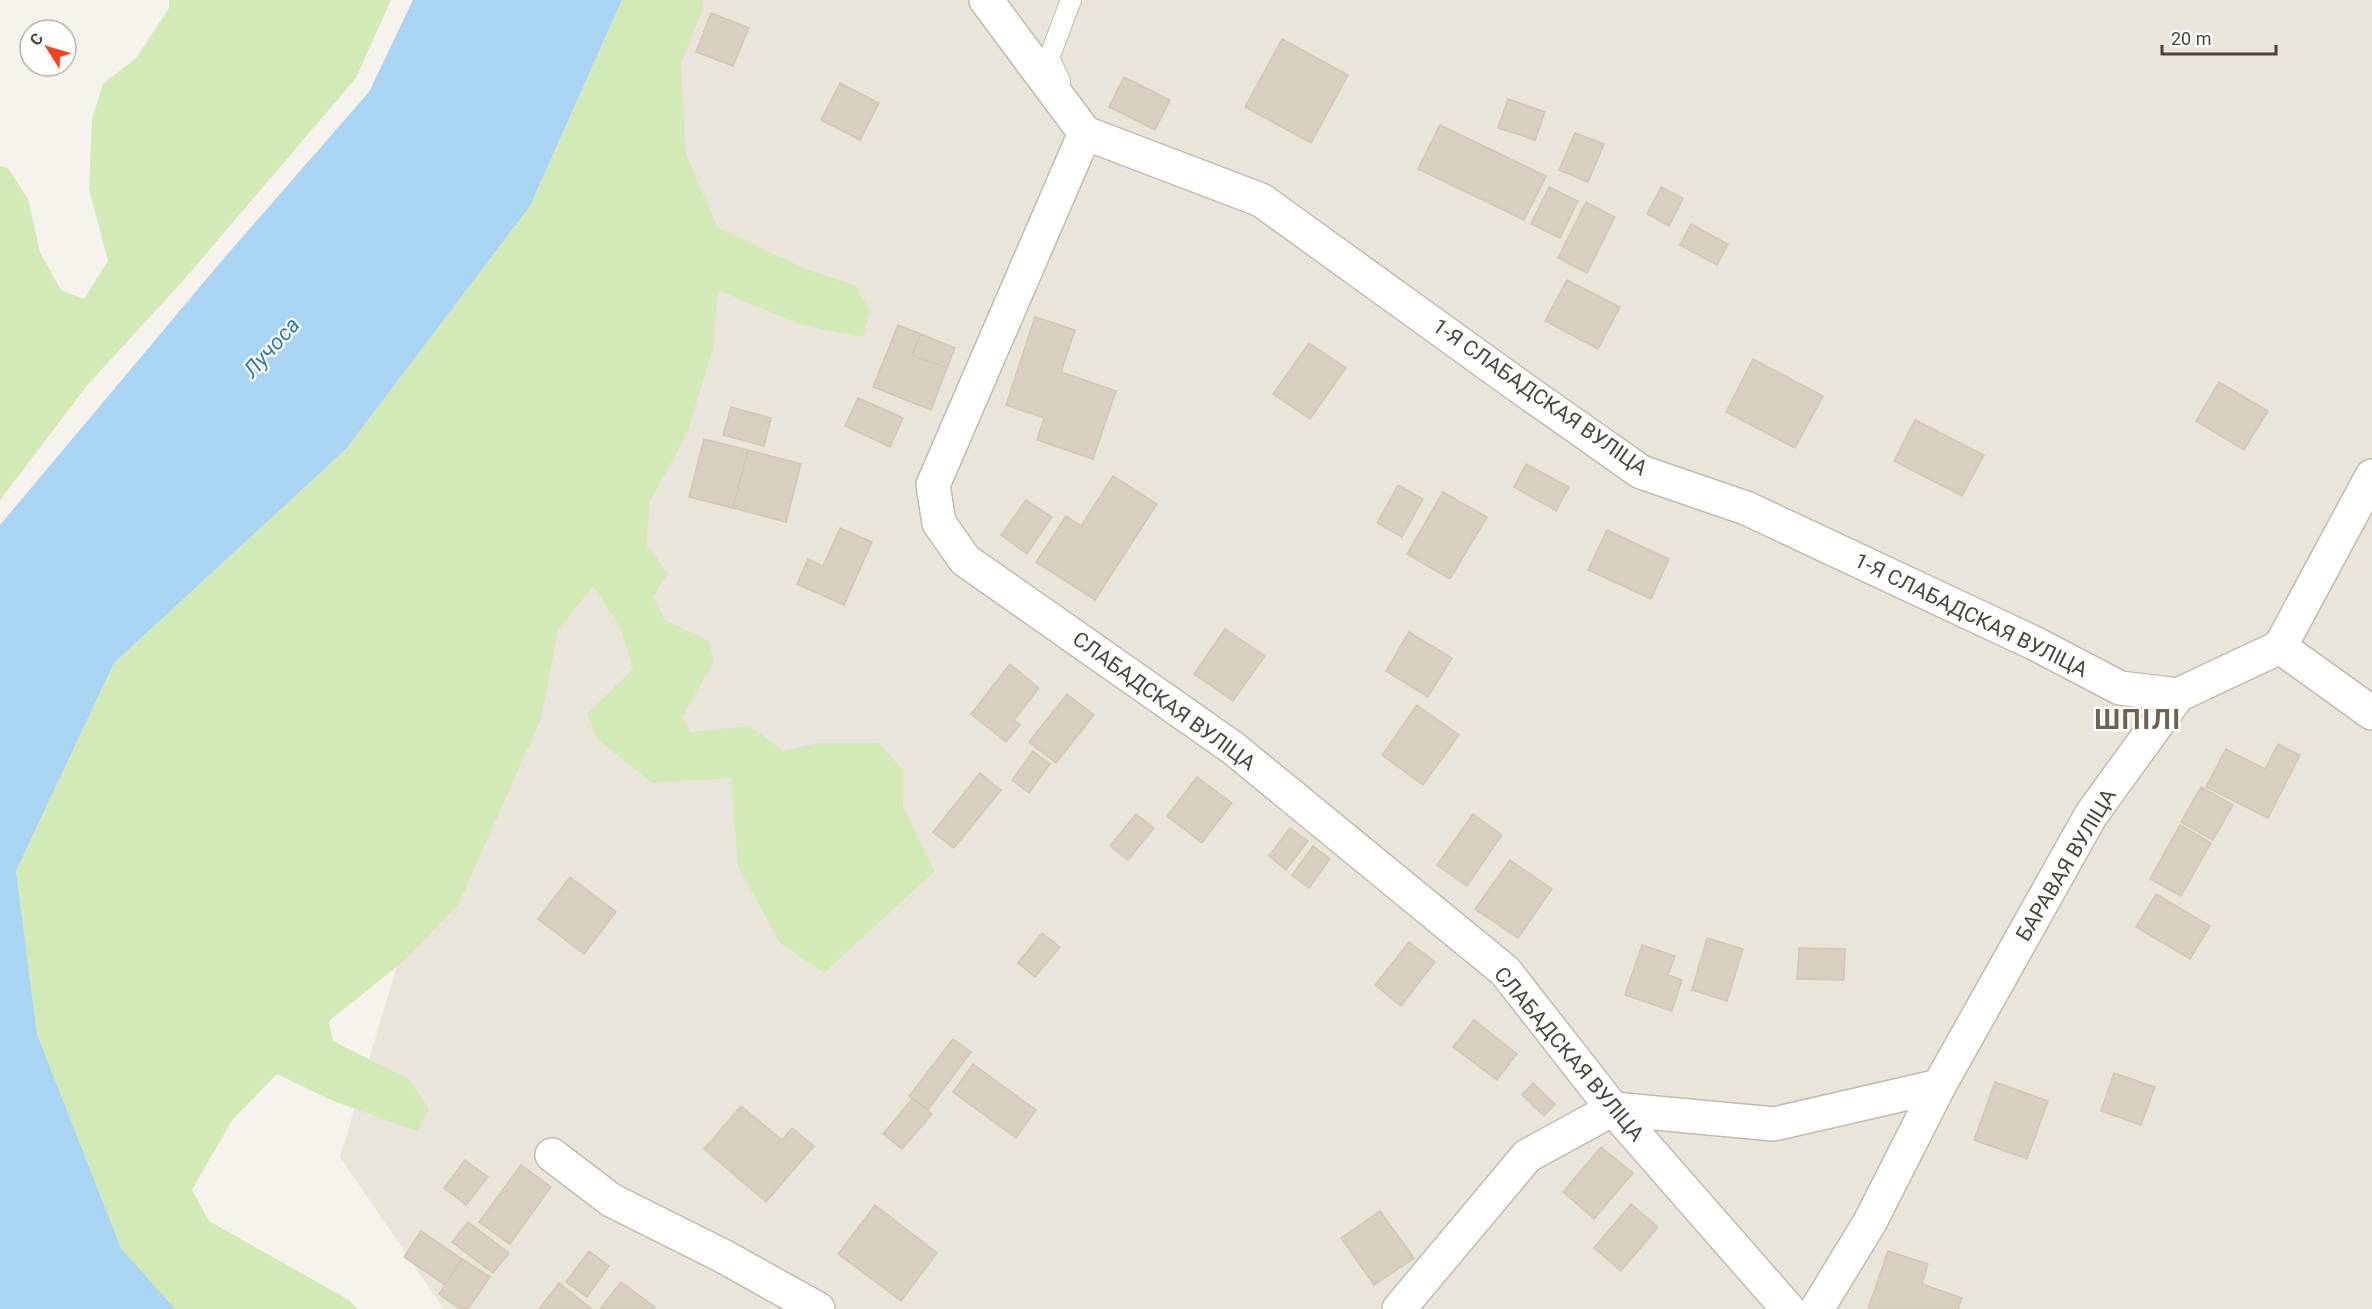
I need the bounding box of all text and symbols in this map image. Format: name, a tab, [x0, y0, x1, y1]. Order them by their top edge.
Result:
north arrow	[18, 18, 78, 78]
scale bar	[2162, 18, 2276, 56]
text: 20 m	[2171, 28, 2211, 49]
text: С	[26, 29, 47, 49]
water label: Лучоса	[237, 312, 305, 383]
street label: 1-Я СЛАБАДСКАЯ ВУЛІЦА	[1428, 314, 1652, 480]
street label: 1-Я СЛАБАДСКАЯ ВУЛІЦА	[1851, 548, 2092, 682]
street label: СЛАБАДСКАЯ ВУЛІЦА	[1068, 627, 1260, 776]
district label: ШПІЛІ	[2094, 704, 2182, 736]
street label: БАРАВАЯ ВУЛІЦА	[2011, 784, 2121, 945]
street label: СЛАБАДСКАЯ ВУЛІЦА	[1489, 962, 1649, 1146]

